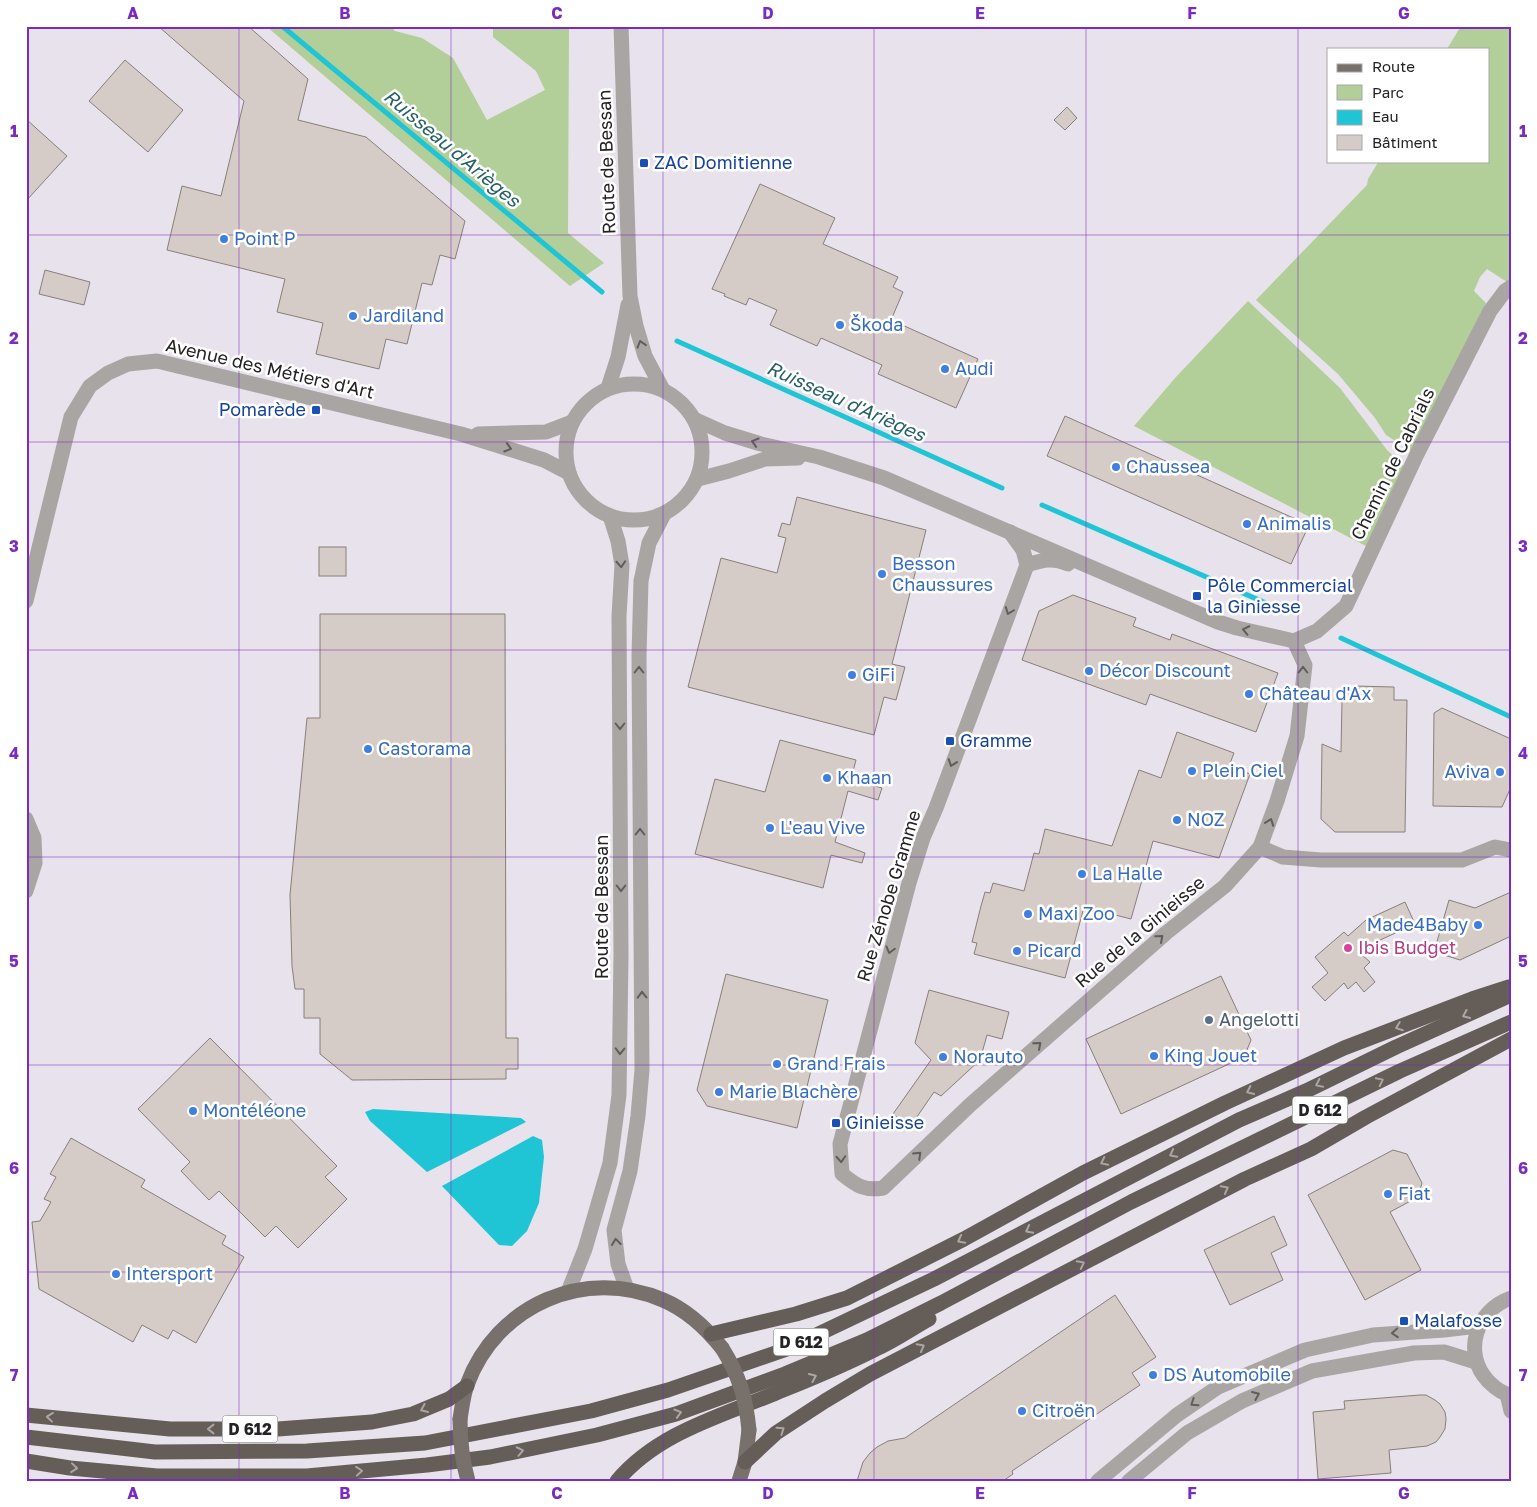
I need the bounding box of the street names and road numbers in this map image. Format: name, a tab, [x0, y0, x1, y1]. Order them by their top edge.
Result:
street label: Route de Bessan	[592, 89, 620, 235]
street label: Avenue des Métiers d'Art	[164, 333, 377, 403]
street label: Chemin de Cabrials	[1346, 384, 1439, 543]
street label: Rue Zénobe Gramme	[851, 807, 925, 984]
street label: Route de Bessan	[590, 835, 612, 979]
street label: Rue de la Ginieisse	[1070, 871, 1209, 992]
road number: D 612	[1292, 1096, 1348, 1124]
road number: D 612	[774, 1328, 828, 1355]
road number: D 612	[222, 1416, 278, 1442]

